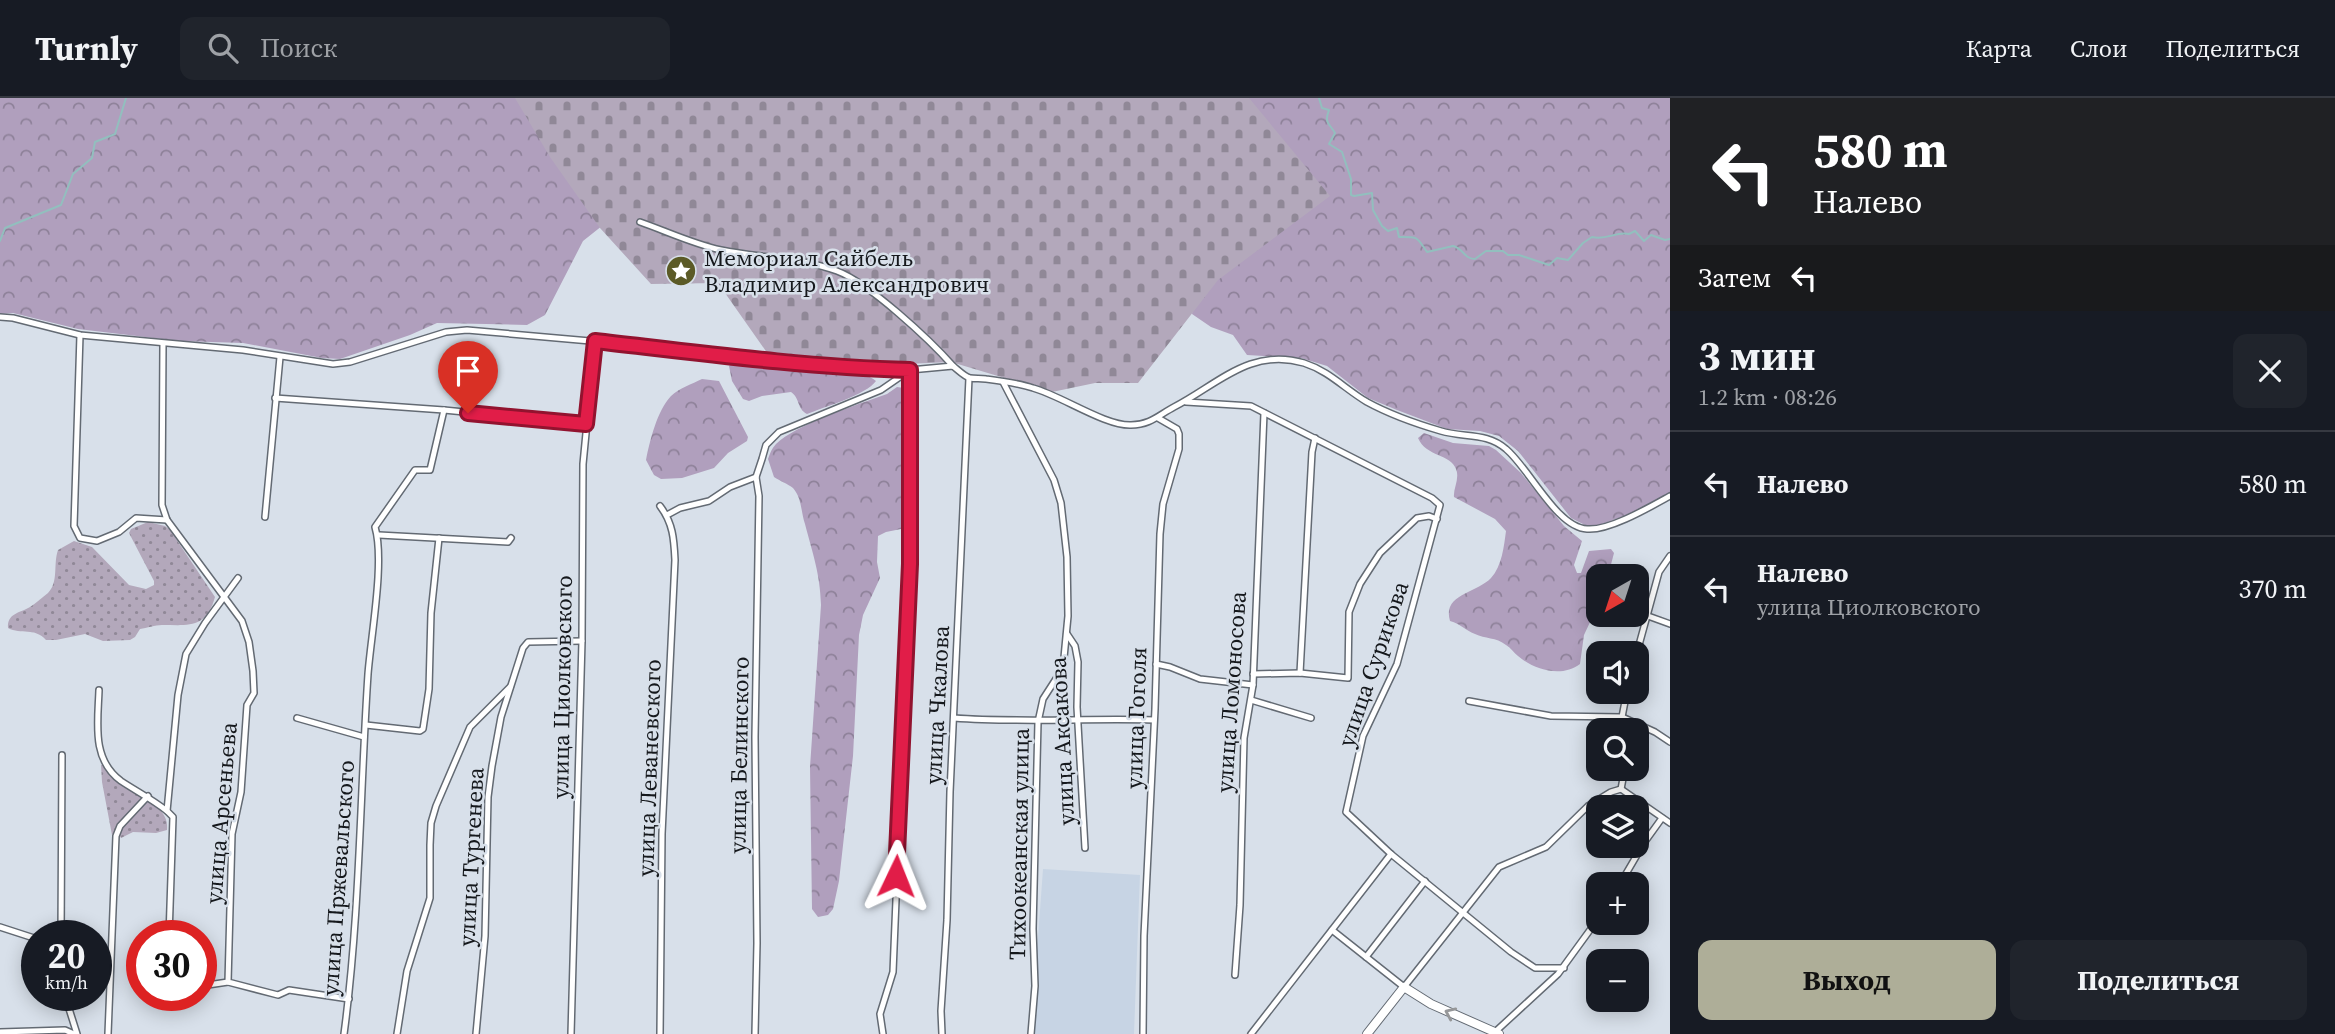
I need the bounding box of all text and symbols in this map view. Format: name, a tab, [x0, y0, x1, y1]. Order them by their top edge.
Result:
search box	[180, 17, 670, 80]
text: Turnly	[35, 26, 138, 71]
icon: search	[204, 29, 242, 67]
text: Поиск	[260, 30, 337, 66]
text: Карта	[1966, 32, 2032, 65]
text: Слои	[2070, 32, 2127, 65]
text: Поделиться	[2165, 32, 2300, 65]
text: 580 m	[1813, 116, 1948, 183]
icon: left	[1698, 126, 1789, 217]
text: Налево	[1813, 180, 1922, 224]
place label: Мемориал Сайбель Владимир Александрович	[704, 242, 989, 300]
place icon: Мемориал Сайбель Владимир Александрович	[664, 254, 698, 288]
icon: left	[1785, 259, 1823, 297]
text: Затем	[1698, 260, 1771, 296]
text: 3 мин	[1698, 326, 1815, 384]
button: close	[2233, 334, 2307, 408]
pin	[438, 341, 498, 413]
icon: arrive	[449, 352, 487, 390]
text: 1.2 km · 08:26	[1698, 381, 1837, 413]
icon: left	[1698, 465, 1736, 503]
text: Налево	[1757, 466, 1848, 502]
text: 580 m	[2239, 466, 2307, 502]
text: Налево	[1757, 555, 1848, 591]
north arrow	[1586, 564, 1648, 626]
map controls	[1586, 564, 1649, 1012]
icon: left	[1698, 570, 1736, 608]
text: 370 m	[2239, 571, 2307, 607]
street label: улица Циолковского	[544, 575, 580, 799]
street label: улица Сурикова	[1330, 577, 1416, 751]
street label: улица Ломоносова	[1208, 590, 1254, 794]
text: улица Циолковского	[1757, 591, 1981, 623]
street label: улица Чкалова	[917, 624, 957, 786]
button: sound	[1586, 641, 1649, 704]
street label: улица Гоголя	[1118, 647, 1154, 789]
street label: улица Белинского	[721, 656, 757, 854]
street label: улица Аксакова	[1042, 656, 1082, 826]
street label: улица Леваневского	[629, 659, 669, 877]
button: search	[1586, 718, 1649, 781]
street label: улица Арсеньева	[197, 720, 245, 905]
street label: Тихоокеанская улица	[1001, 727, 1037, 960]
street label: улица Пржевальского	[314, 759, 362, 997]
street label: улица Тургенева	[450, 766, 492, 947]
button: layers	[1586, 795, 1649, 858]
position arrow	[859, 839, 933, 913]
button: +	[1586, 872, 1649, 935]
speed limit sign: 30	[126, 920, 217, 1011]
text: 20	[48, 932, 85, 980]
button: Выход	[1698, 940, 1996, 1020]
button: Поделиться	[2010, 940, 2307, 1020]
button: −	[1586, 949, 1649, 1012]
text: km/h	[45, 970, 88, 995]
one-way arrow	[1445, 1007, 1458, 1021]

